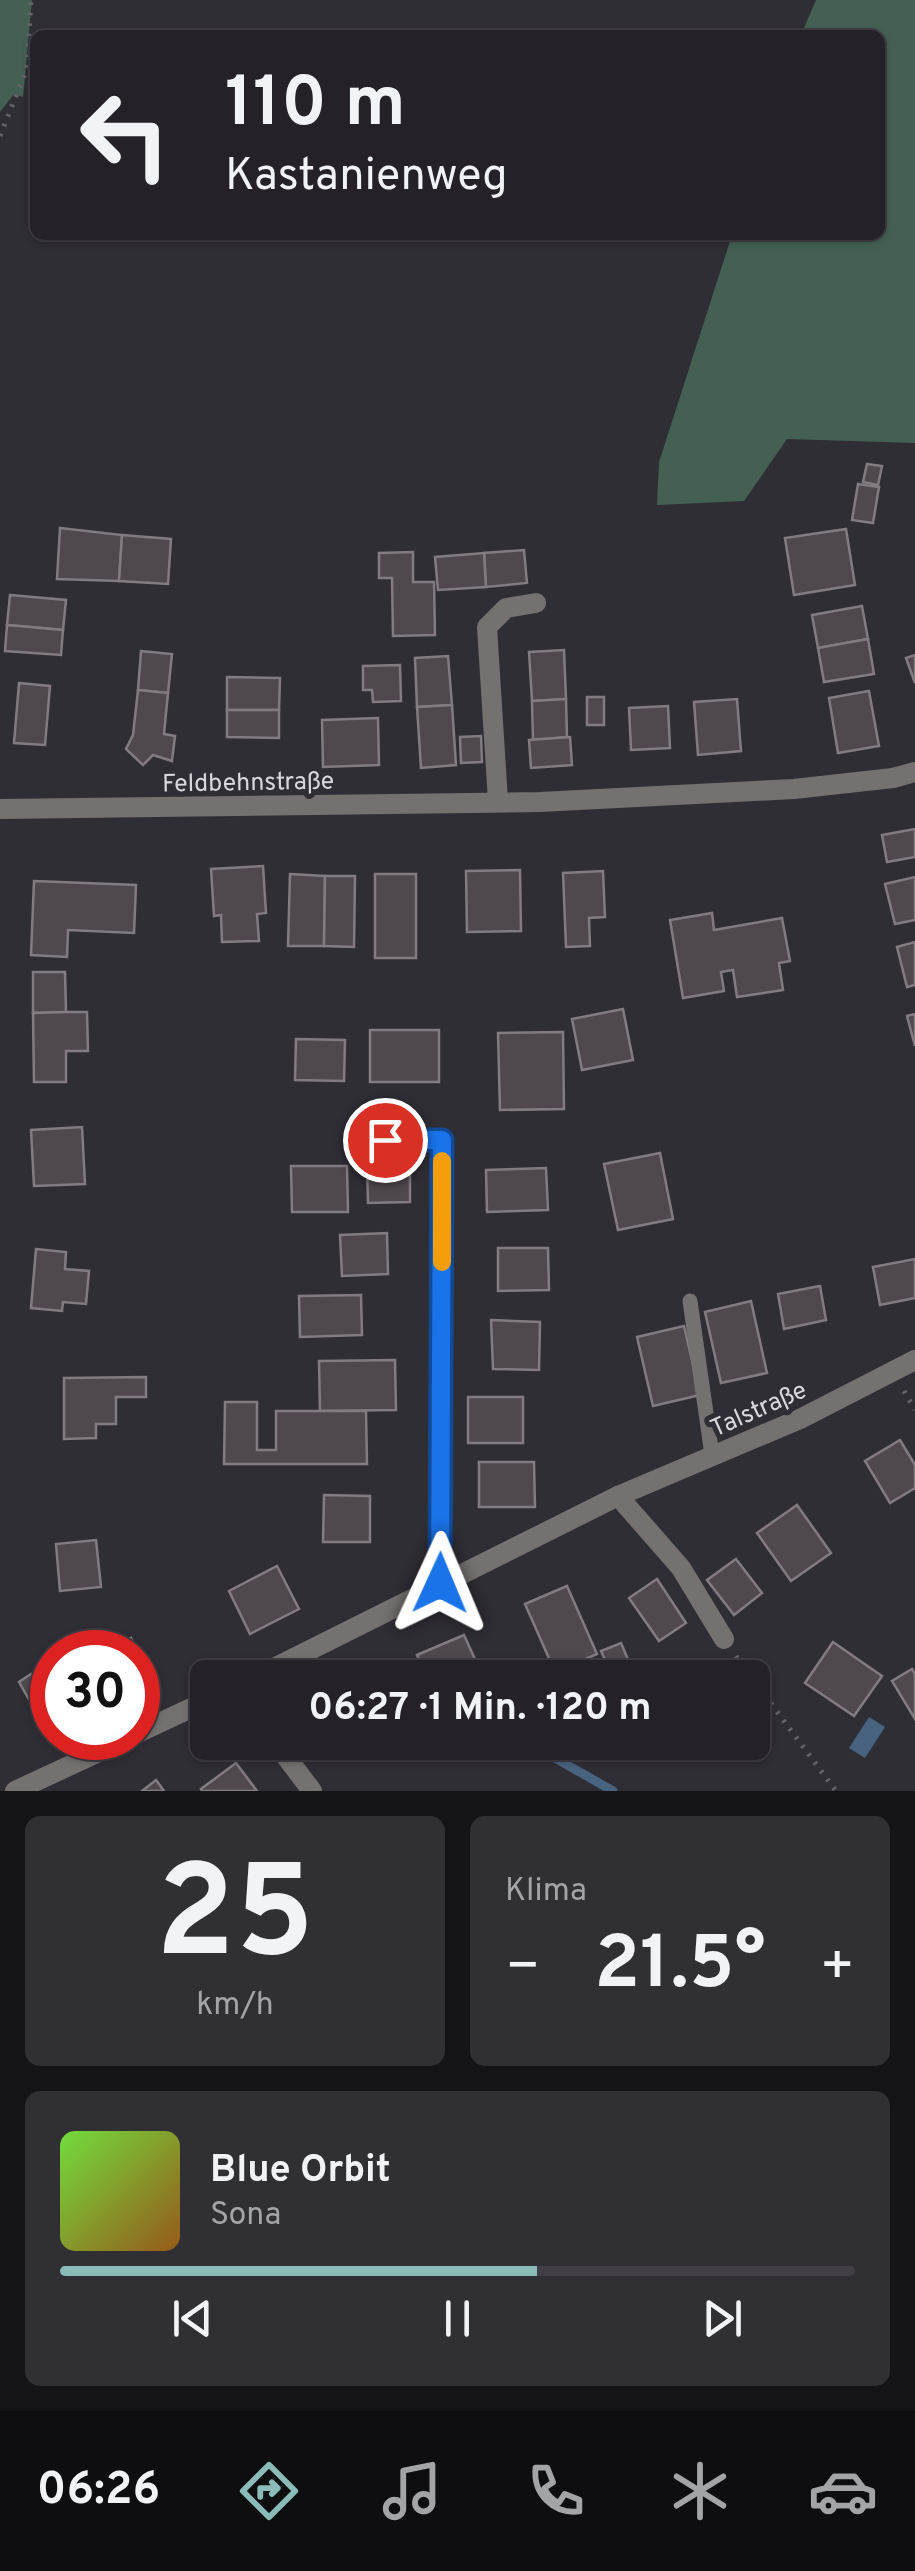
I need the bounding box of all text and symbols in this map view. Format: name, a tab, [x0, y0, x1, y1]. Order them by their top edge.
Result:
text: 110 m	[225, 62, 406, 151]
icon: left	[60, 70, 190, 200]
text: Kastanienweg	[225, 149, 508, 206]
street label: Feldbehnstraße	[162, 767, 334, 801]
pin	[343, 1098, 428, 1183]
icon: arrive	[358, 1113, 413, 1168]
street label: Talstraße	[706, 1375, 812, 1446]
position arrow	[388, 1531, 492, 1635]
speed limit sign: 30	[30, 1630, 160, 1760]
text: 06:27 · 1 Min. · 120 m	[308, 1685, 652, 1734]
text: 25	[156, 1838, 314, 2003]
text: Klima	[505, 1872, 587, 1912]
text: 21.5°	[594, 1920, 766, 2015]
text: −	[505, 1934, 540, 2004]
text: +	[820, 1934, 855, 2004]
text: km/h	[196, 1986, 274, 2026]
text: Blue Orbit	[210, 2147, 391, 2196]
text: Sona	[210, 2196, 281, 2236]
icon: previous	[165, 2291, 220, 2346]
icon: pause	[430, 2291, 485, 2346]
icon: next	[695, 2291, 750, 2346]
icon: directions	[234, 2456, 304, 2526]
icon: music	[377, 2456, 447, 2526]
icon: phone	[521, 2456, 591, 2526]
icon: climate	[665, 2456, 735, 2526]
icon: car	[808, 2456, 878, 2526]
text: 06:26	[37, 2463, 160, 2520]

